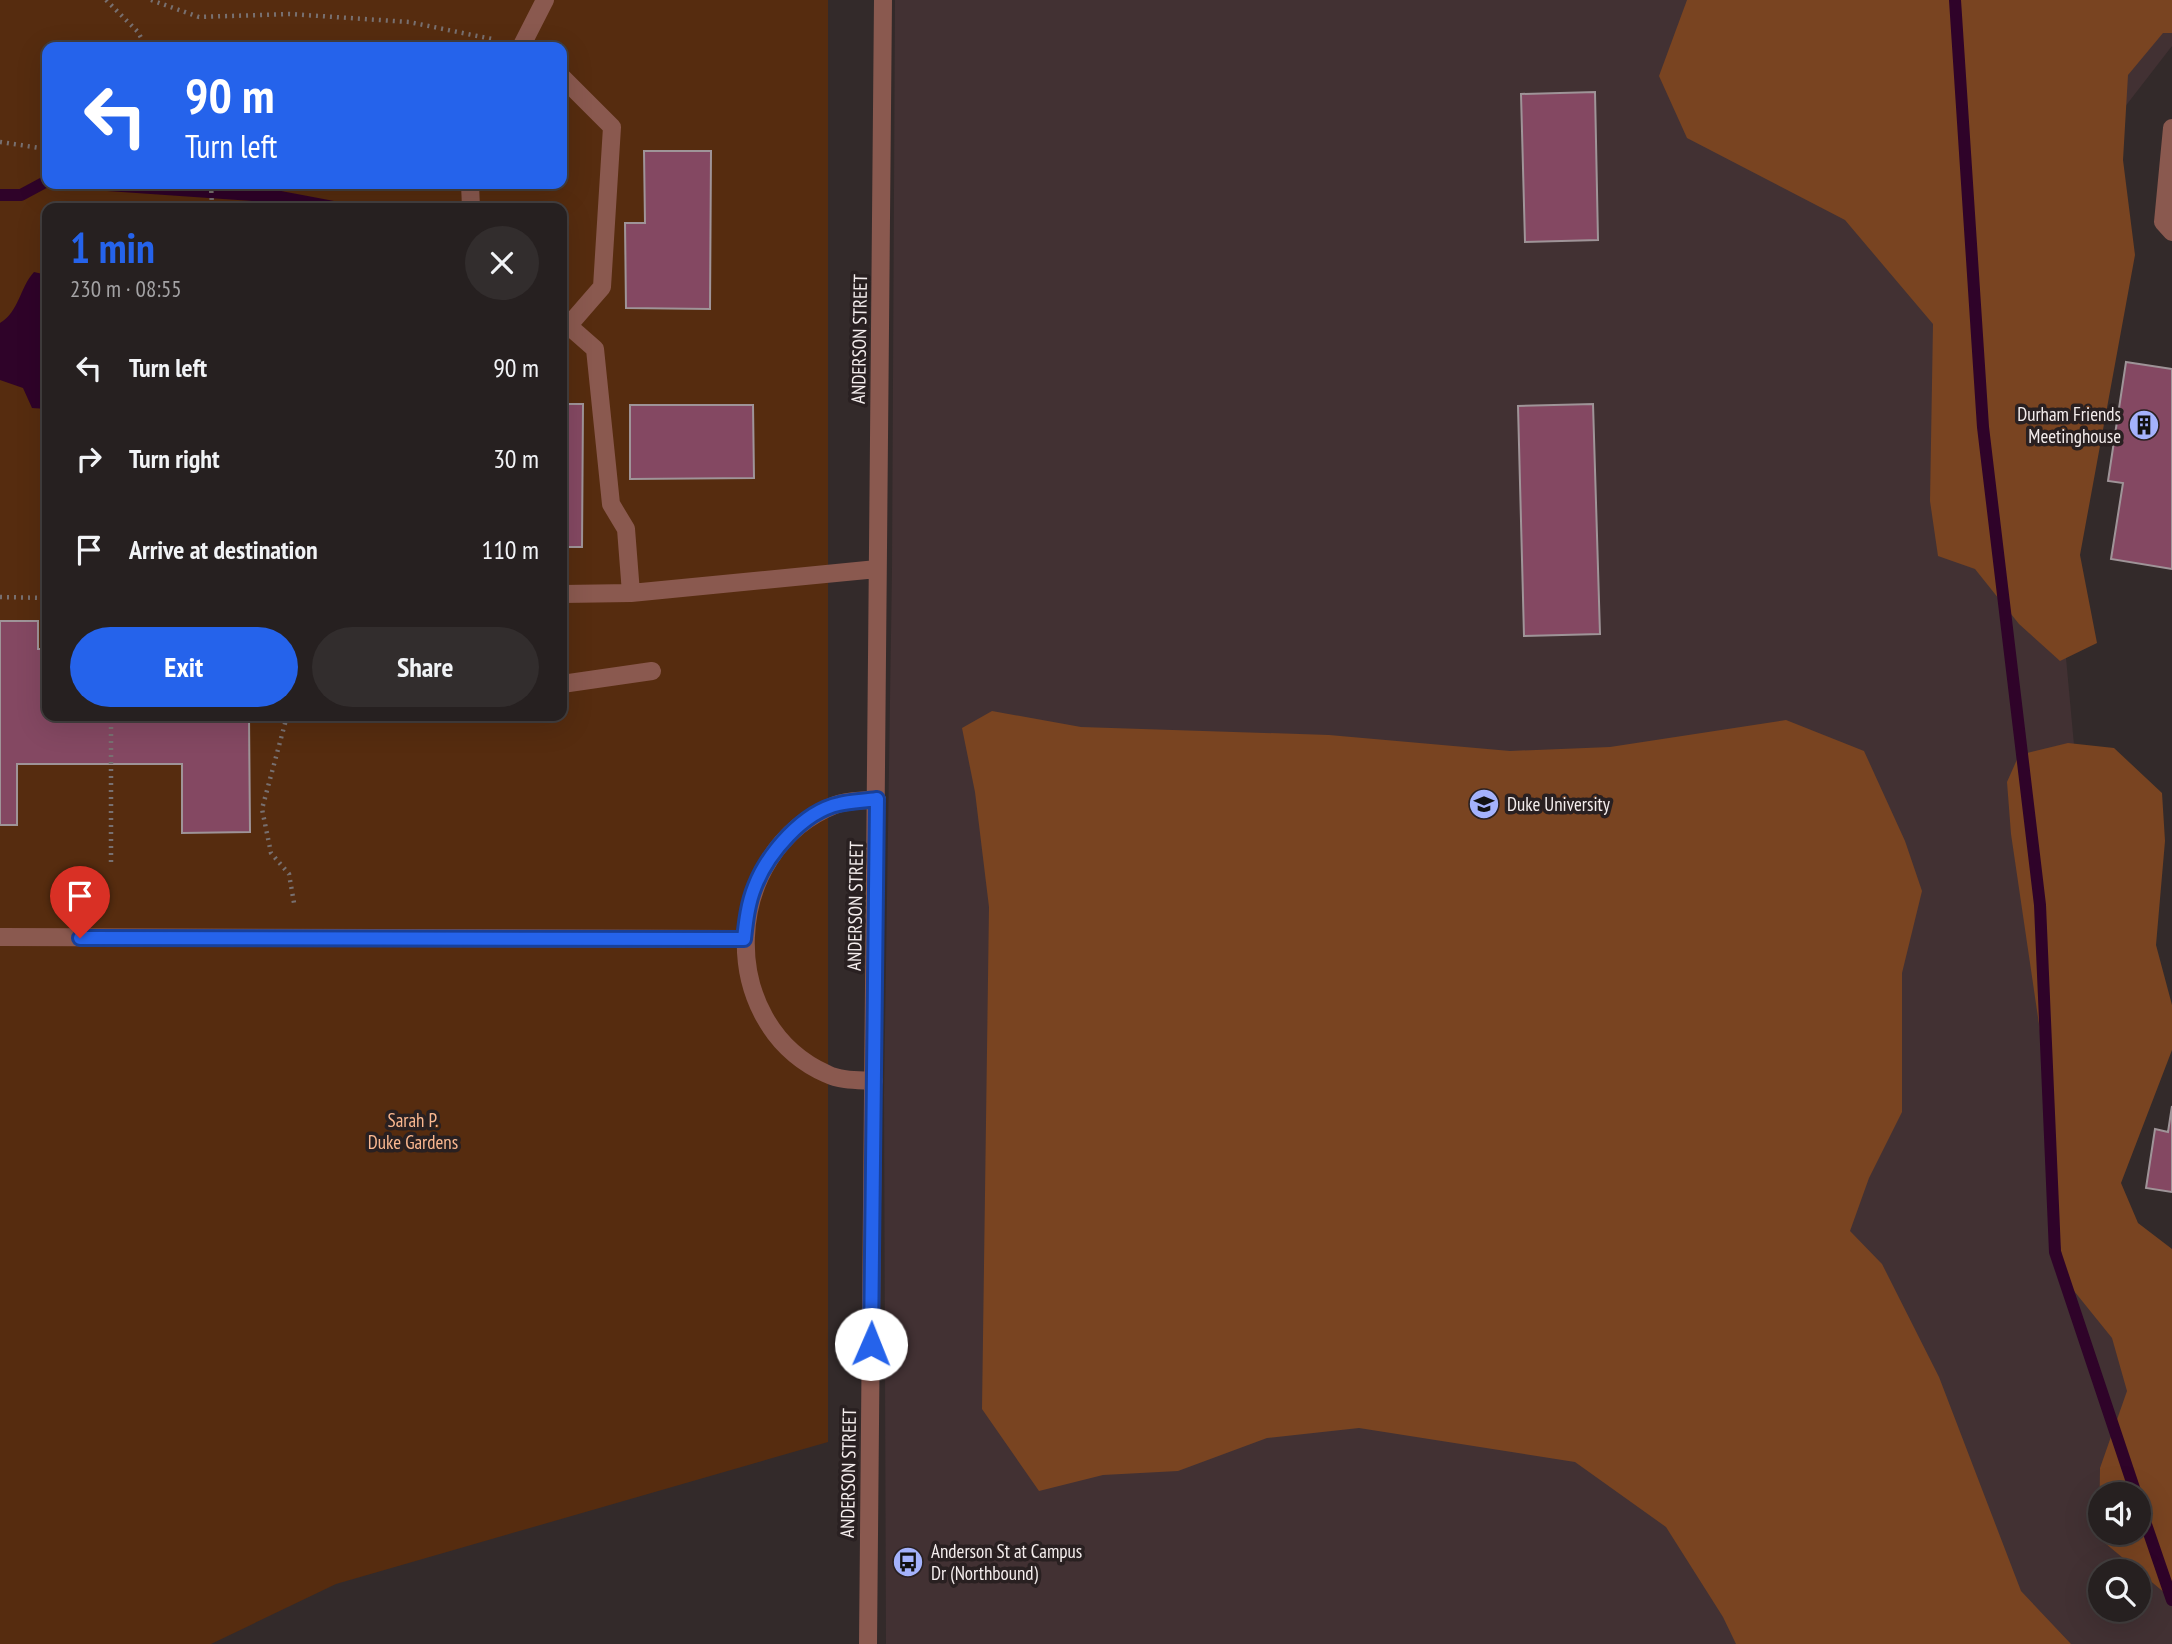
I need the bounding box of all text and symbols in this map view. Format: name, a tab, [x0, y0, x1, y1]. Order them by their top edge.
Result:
text: 90 m	[185, 63, 274, 127]
icon: left	[70, 70, 161, 161]
text: Turn left	[185, 125, 277, 167]
text: 1 min	[70, 220, 155, 275]
button: close	[465, 226, 539, 300]
street label: ANDERSON STREET	[846, 273, 872, 404]
text: 230 m · 08:55	[70, 274, 182, 303]
icon: left	[70, 349, 108, 387]
text: Turn left	[129, 351, 207, 384]
text: 90 m	[493, 351, 539, 384]
place label: Durham Friends Meetinghouse	[2017, 402, 2121, 448]
building icon: Durham Friends Meetinghouse	[2127, 408, 2161, 442]
icon: right	[70, 440, 108, 478]
text: Turn right	[129, 442, 220, 475]
text: 30 m	[493, 442, 539, 475]
icon: arrive	[70, 531, 108, 569]
text: Arrive at destination	[129, 533, 318, 566]
text: 110 m	[481, 533, 539, 566]
button: Exit	[70, 627, 298, 707]
button: Share	[312, 627, 539, 707]
school or university icon: Duke University	[1467, 787, 1501, 821]
place label: Duke University	[1507, 792, 1611, 816]
street label: ANDERSON STREET	[842, 840, 868, 971]
pin	[50, 866, 110, 938]
icon: arrive	[61, 877, 99, 915]
park label: Sarah P. Duke Gardens	[368, 1108, 458, 1154]
position arrow	[834, 1307, 908, 1381]
street label: ANDERSON STREET	[835, 1407, 861, 1538]
map controls	[2088, 1482, 2151, 1622]
button: sound	[2088, 1482, 2151, 1545]
place label: Anderson St at Campus Dr (Northbound)	[931, 1539, 1082, 1585]
bus stop icon: Anderson St at Campus Dr (Northbound)	[891, 1545, 925, 1579]
button: search	[2088, 1559, 2151, 1622]

